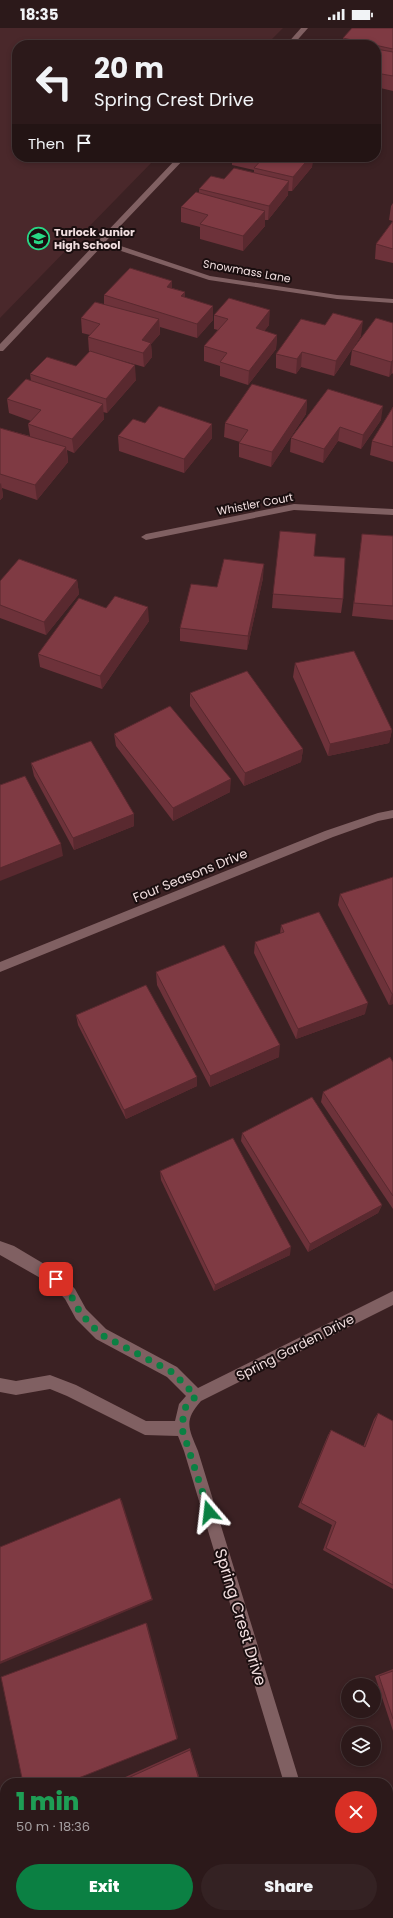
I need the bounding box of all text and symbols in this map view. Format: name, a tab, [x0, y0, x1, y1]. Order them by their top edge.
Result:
text: 18:35	[20, 4, 58, 25]
text: 20 m	[94, 49, 164, 88]
icon: left	[28, 56, 80, 108]
text: Spring Crest Drive	[94, 87, 254, 112]
icon: arrive	[73, 132, 95, 154]
text: Then	[28, 133, 65, 154]
place label: Turlock Junior High School	[54, 224, 135, 253]
school or university icon: Turlock Junior High School	[26, 225, 52, 251]
street label: Snowmass Lane	[202, 255, 292, 287]
street label: Whistler Court	[215, 489, 295, 519]
street label: Four Seasons Drive	[130, 844, 250, 907]
pin	[39, 1262, 73, 1296]
icon: arrive	[45, 1268, 67, 1290]
street label: Spring Garden Drive	[233, 1309, 357, 1385]
position arrow	[188, 1491, 230, 1533]
street label: Spring Crest Drive	[209, 1546, 272, 1689]
map controls	[341, 1678, 381, 1766]
button: search	[341, 1678, 381, 1718]
button: layers	[341, 1726, 381, 1766]
text: 1 min	[16, 1785, 79, 1818]
button: close	[335, 1791, 377, 1833]
text: 50 m · 18:36	[16, 1817, 90, 1836]
button: Exit	[16, 1864, 193, 1910]
button: Share	[201, 1864, 377, 1910]

